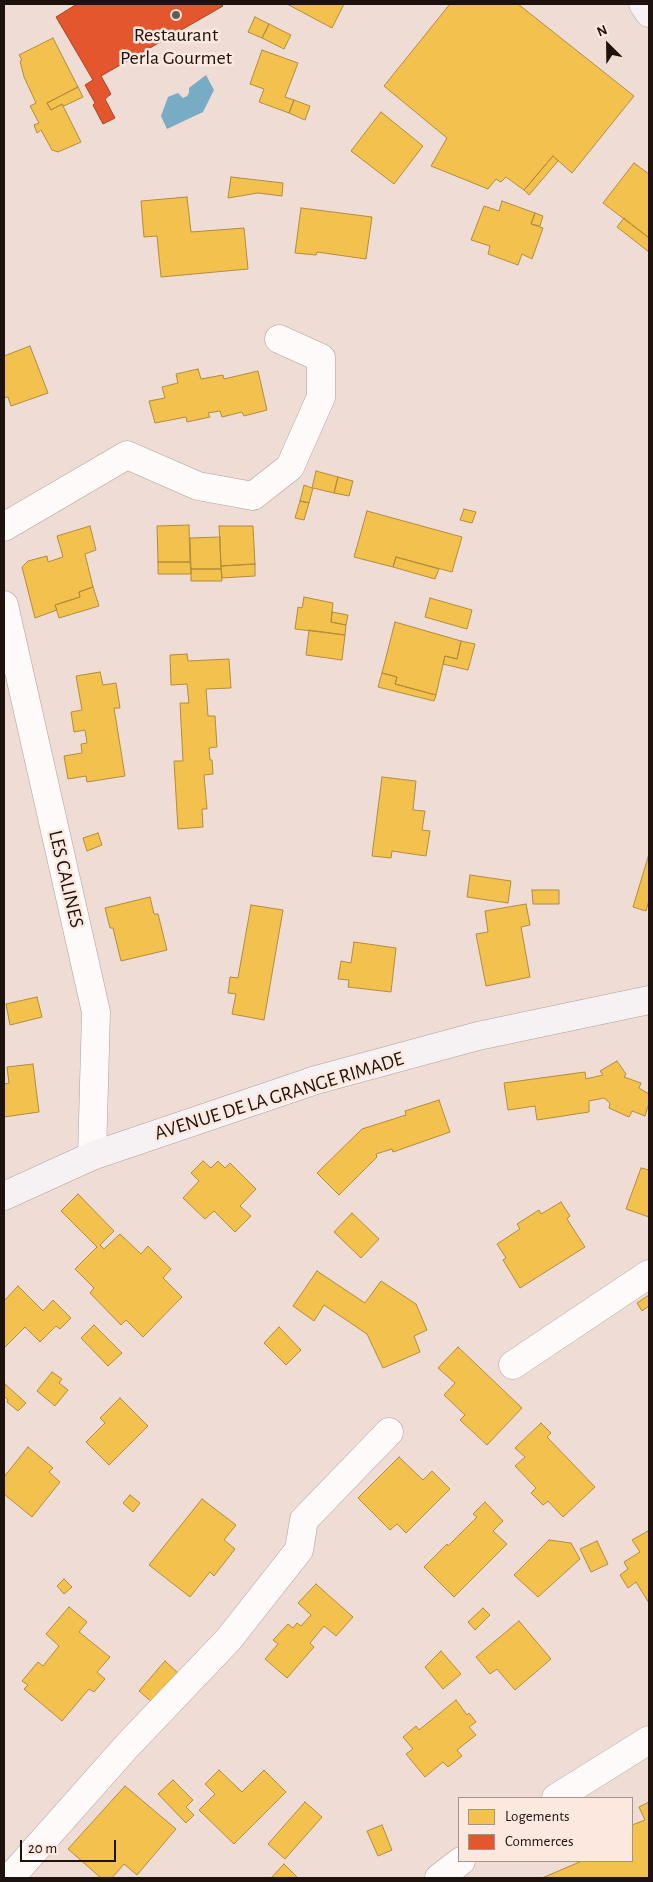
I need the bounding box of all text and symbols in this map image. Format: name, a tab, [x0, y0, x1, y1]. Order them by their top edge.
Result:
marker: Restaurant Perla Gourmet	[170, 9, 182, 21]
north arrow	[583, 20, 633, 70]
place label: Restaurant Perla Gourmet	[120, 23, 232, 70]
text: N	[595, 23, 609, 40]
street label: LES CALINES	[43, 828, 89, 930]
street label: AVENUE DE LA GRANGE RIMADE	[151, 1047, 407, 1145]
legend	[458, 1797, 633, 1862]
text: Logements	[505, 1809, 570, 1824]
scale bar	[22, 1830, 119, 1862]
text: Commerces	[505, 1834, 574, 1849]
text: 20 m	[28, 1841, 57, 1856]

